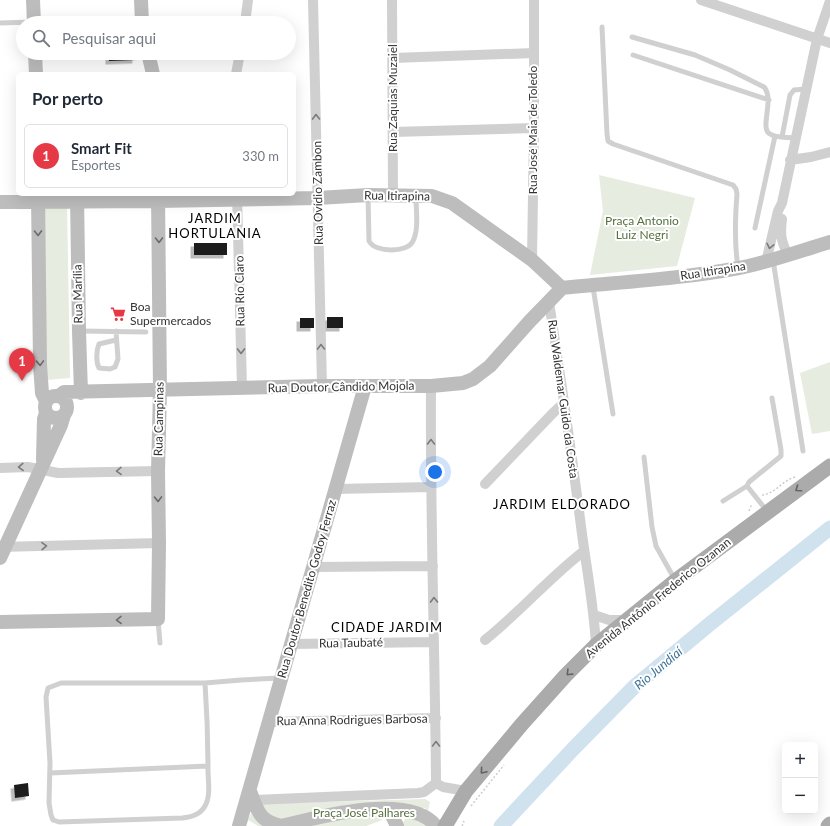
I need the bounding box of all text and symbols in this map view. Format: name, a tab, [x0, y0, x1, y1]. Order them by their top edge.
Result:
search box	[16, 16, 296, 60]
icon: search	[30, 27, 52, 49]
text: Pesquisar aqui	[62, 29, 156, 47]
street label: Rua Zaquias Muzaiel	[385, 44, 400, 152]
street label: Rua José Maia de Toledo	[525, 65, 540, 194]
text: Por perto	[32, 88, 103, 109]
one-way arrow	[312, 114, 320, 120]
text: Smart Fit	[71, 139, 132, 157]
street label: Rua Ovídio Zambon	[309, 141, 326, 245]
text: 1	[42, 148, 50, 164]
text: 330 m	[242, 148, 279, 164]
text: Esportes	[71, 157, 121, 173]
street label: Rua Itirapina	[364, 187, 430, 204]
district label: JARDIM HORTULANIA	[168, 210, 262, 241]
park label: Praça Antonio Luiz Negri	[605, 213, 679, 242]
one-way arrow	[34, 230, 42, 236]
one-way arrow	[155, 237, 163, 243]
one-way arrow	[766, 243, 774, 249]
street label: Rua Río Claro	[231, 255, 248, 327]
street label: Rua Itirapina	[679, 258, 747, 283]
street label: Rua Marília	[69, 264, 86, 324]
place label: Boa Supermercados	[130, 299, 211, 328]
supermarket icon: Boa Supermercados	[109, 305, 127, 323]
street label: Rua Waldemar Guido da Costa	[545, 319, 582, 479]
one-way arrow	[317, 344, 326, 350]
pin: 1	[9, 348, 35, 381]
one-way arrow	[237, 348, 245, 354]
one-way arrow	[36, 360, 44, 366]
street label: Rua Doutor Cândido Mojola	[267, 378, 415, 395]
street label: Rua Campinas	[150, 382, 167, 456]
one-way arrow	[427, 439, 435, 445]
your location	[425, 462, 445, 482]
one-way arrow	[18, 463, 24, 471]
one-way arrow	[116, 467, 122, 476]
one-way arrow	[796, 484, 803, 491]
one-way arrow	[154, 496, 162, 502]
district label: JARDIM ELDORADO	[493, 496, 631, 512]
street label: Rua Doutor Benedito Godoy Ferraz	[274, 497, 339, 680]
street label: Avenida Antônio Frederico Ozanan	[582, 534, 733, 661]
one-way arrow	[41, 542, 47, 551]
one-way arrow	[430, 597, 438, 603]
one-way arrow	[116, 616, 122, 624]
district label: CIDADE JARDIM	[331, 619, 443, 635]
street label: Rua Taubaté	[319, 634, 383, 651]
water label: Rio Jundiaí	[631, 642, 686, 693]
one-way arrow	[566, 668, 574, 676]
street label: Rua Anna Rodrigues Barbosa	[276, 711, 428, 728]
one-way arrow	[432, 741, 440, 747]
map controls	[782, 742, 818, 814]
button: +	[782, 742, 818, 778]
one-way arrow	[481, 766, 488, 773]
button: −	[782, 778, 818, 814]
park label: Praça José Palhares	[313, 805, 415, 820]

